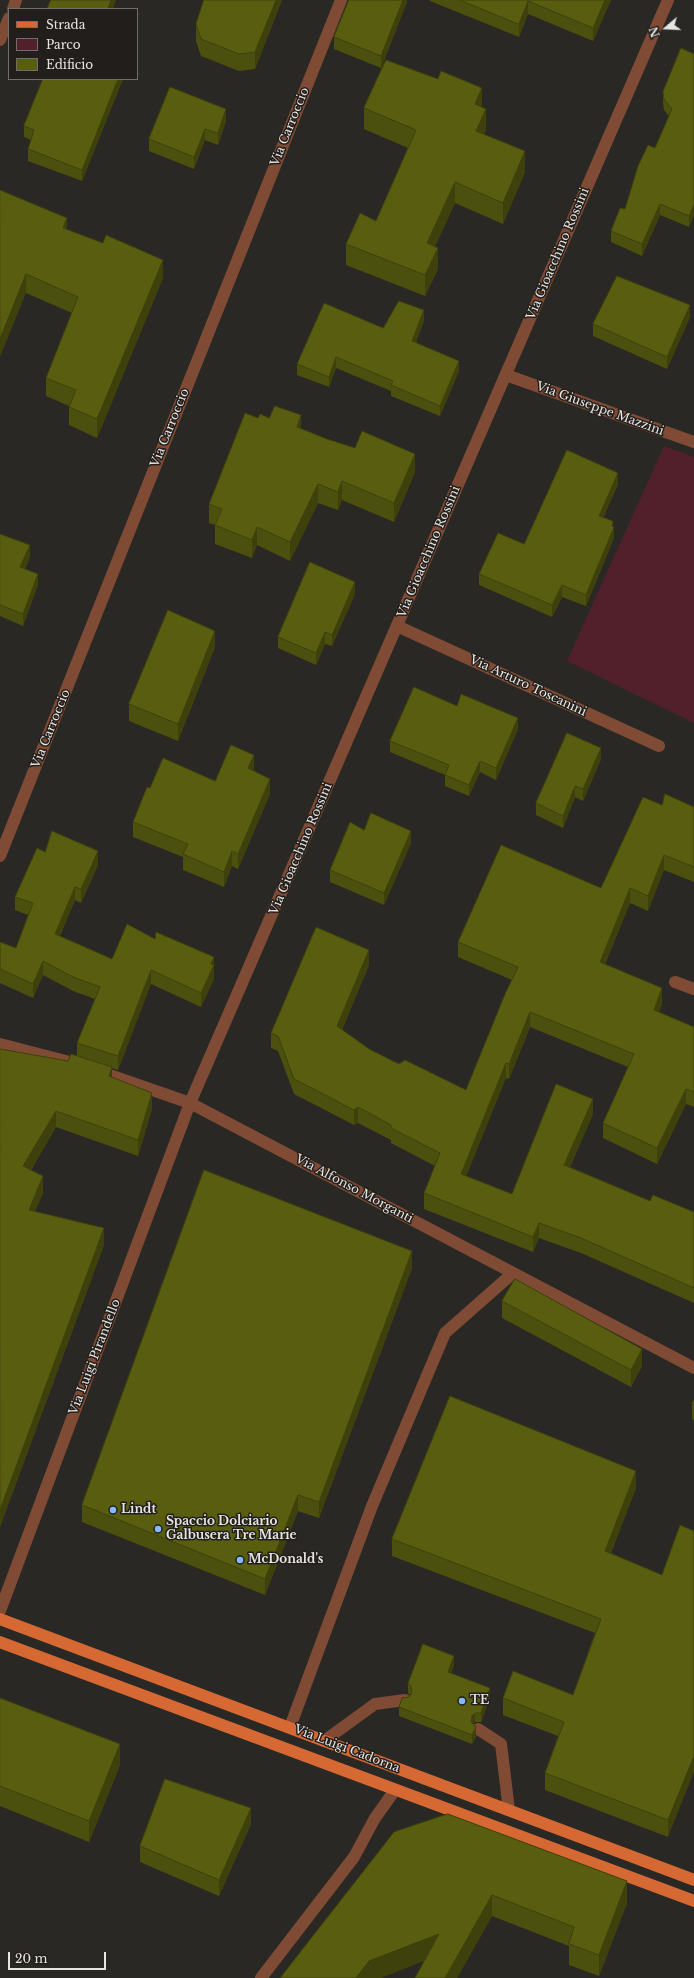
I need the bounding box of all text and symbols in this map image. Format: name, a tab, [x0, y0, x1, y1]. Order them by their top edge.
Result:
legend	[8, 8, 138, 80]
north arrow	[646, 8, 686, 48]
text: Strada	[46, 17, 85, 32]
text: N	[646, 25, 663, 39]
text: Parco	[46, 37, 81, 52]
text: Edificio	[46, 57, 93, 72]
street label: Via Carroccio	[268, 85, 312, 169]
street label: Via Gioacchino Rossini	[524, 186, 592, 322]
street label: Via Giuseppe Mazzini	[534, 379, 666, 439]
street label: Via Carroccio	[148, 386, 192, 470]
street label: Via Gioacchino Rossini	[395, 484, 463, 620]
street label: Via Arturo Toscanini	[467, 653, 589, 719]
street label: Via Carroccio	[29, 687, 73, 771]
street label: Via Gioacchino Rossini	[267, 781, 335, 917]
street label: Via Alfonso Morganti	[293, 1152, 415, 1226]
street label: Via Luigi Pirandello	[66, 1297, 124, 1417]
place label: Lindt	[121, 1503, 156, 1517]
marker: Lindt	[108, 1505, 118, 1515]
place label: Spaccio Dolciario Galbusera Tre Marie	[166, 1515, 297, 1543]
marker: Spaccio Dolciario Galbusera Tre Marie	[153, 1524, 163, 1534]
place label: McDonald's	[248, 1553, 323, 1567]
marker: McDonald's	[235, 1555, 245, 1565]
place label: TE	[470, 1694, 489, 1708]
marker: TE	[457, 1696, 467, 1706]
street label: Via Luigi Cadorna	[292, 1722, 402, 1776]
scale bar	[10, 1944, 108, 1970]
text: 20 m	[15, 1951, 47, 1966]

